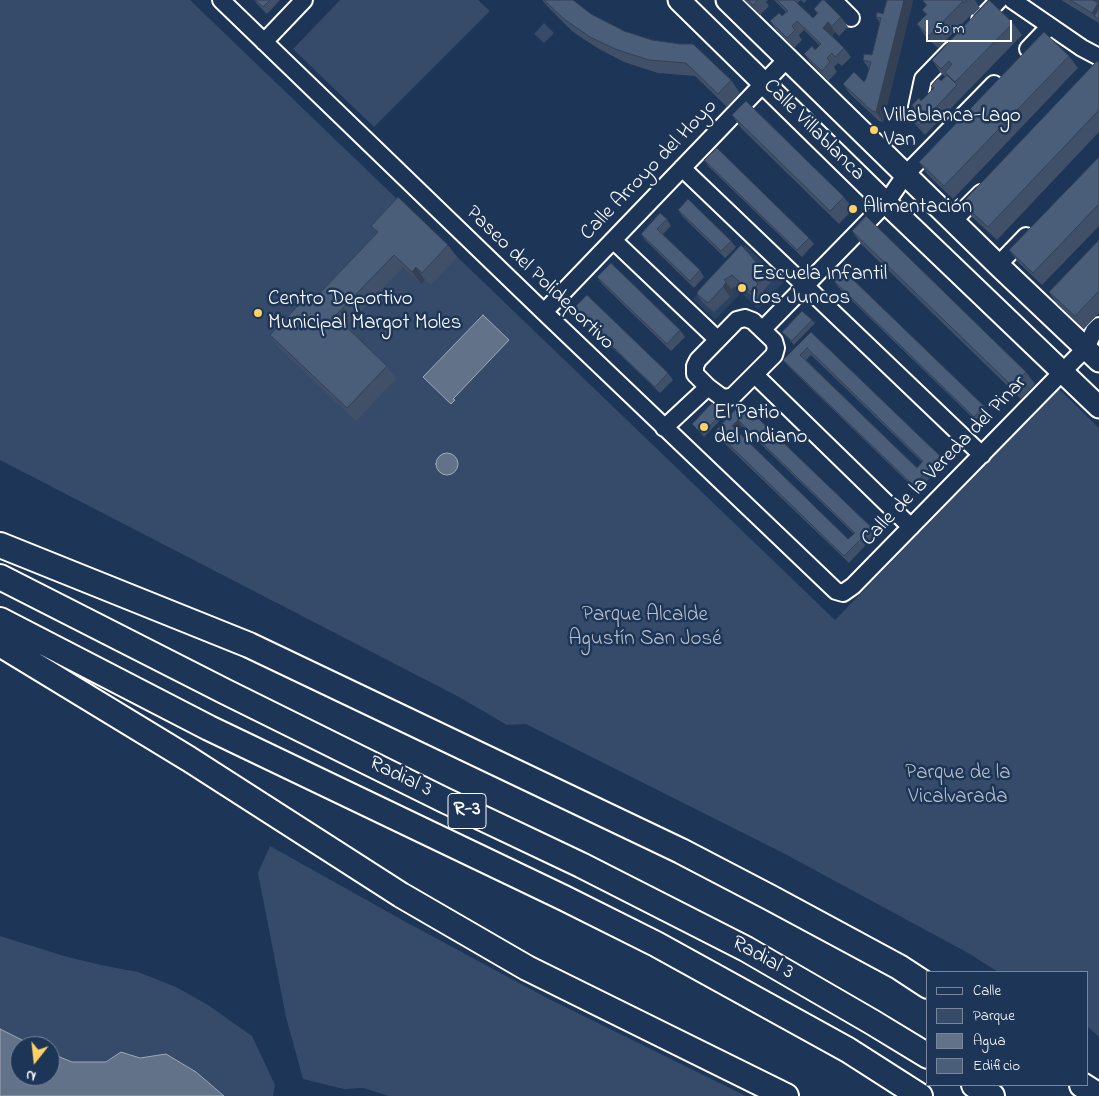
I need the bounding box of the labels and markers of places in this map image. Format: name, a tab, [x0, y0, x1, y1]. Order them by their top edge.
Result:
place label: Villablanca-Lago Van	[884, 105, 1021, 155]
marker: Villablanca-Lago Van	[868, 124, 880, 136]
place label: Alimentación	[863, 196, 972, 222]
marker: Alimentación	[847, 203, 859, 215]
place label: Escuela Infantil Los Juncos	[752, 263, 887, 313]
marker: Escuela Infantil Los Juncos	[736, 282, 748, 294]
place label: Centro Deportivo Municipal Margot Moles	[268, 288, 461, 338]
marker: Centro Deportivo Municipal Margot Moles	[252, 307, 264, 319]
place label: El Patio del Indiano	[714, 402, 807, 452]
marker: El Patio del Indiano	[698, 421, 710, 433]

